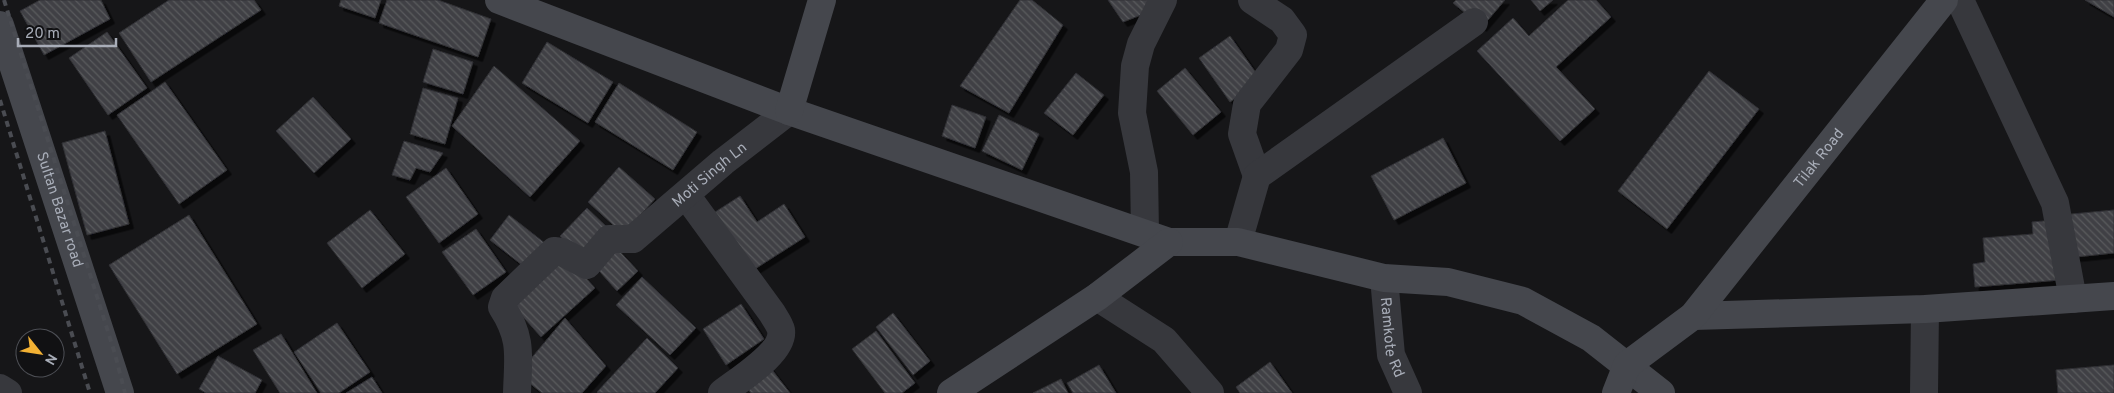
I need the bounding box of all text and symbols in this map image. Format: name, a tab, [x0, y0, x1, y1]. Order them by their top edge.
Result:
scale bar	[18, 15, 115, 47]
text: 20 m	[25, 25, 60, 44]
street label: Tilak Road	[1790, 125, 1849, 193]
street label: Moti Singh Ln	[669, 139, 751, 212]
street label: Sultan Bazar road	[31, 150, 86, 270]
street label: Ramkote Rd	[1375, 296, 1408, 381]
north arrow	[15, 328, 65, 378]
text: N	[40, 350, 60, 367]

